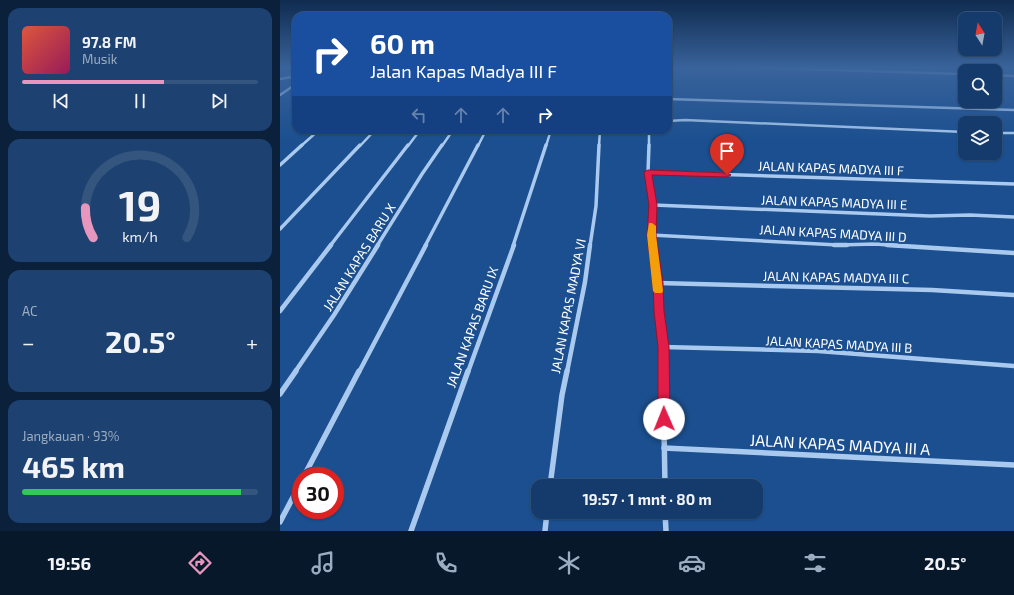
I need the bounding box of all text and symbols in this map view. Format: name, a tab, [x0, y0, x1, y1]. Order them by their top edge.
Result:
north arrow	[958, 12, 1002, 56]
map controls	[958, 12, 1002, 160]
text: 60 m	[370, 26, 435, 60]
icon: right	[304, 28, 356, 80]
text: 97.8 FM	[82, 33, 136, 51]
text: Musik	[82, 51, 117, 67]
text: Jalan Kapas Madya III F	[370, 60, 557, 82]
button: search	[958, 64, 1002, 108]
icon: previous	[50, 90, 72, 112]
icon: pause	[129, 90, 151, 112]
icon: next	[208, 90, 230, 112]
icon: left	[408, 104, 430, 126]
icon: ahead	[450, 104, 472, 126]
icon: ahead	[492, 104, 514, 126]
icon: right	[534, 104, 556, 126]
button: layers	[958, 116, 1002, 160]
pin	[710, 134, 744, 175]
icon: arrive	[716, 140, 738, 162]
street label: JALAN KAPAS MADYA III F	[758, 157, 904, 179]
text: 19	[119, 179, 161, 229]
street label: JALAN KAPAS MADYA III E	[761, 191, 907, 213]
street label: JALAN KAPAS BARU X	[319, 200, 399, 314]
street label: JALAN KAPAS MADYA III D	[759, 221, 907, 245]
text: km/h	[122, 228, 158, 245]
street label: JALAN KAPAS MADYA VI	[547, 237, 589, 375]
street label: JALAN KAPAS BARU IX	[443, 264, 501, 390]
street label: JALAN KAPAS MADYA III C	[763, 268, 909, 286]
text: AC	[22, 303, 37, 319]
text: 20.5°	[105, 323, 176, 359]
text: −	[22, 329, 35, 355]
text: +	[246, 329, 258, 355]
street label: JALAN KAPAS MADYA III B	[765, 332, 913, 356]
position arrow	[643, 398, 685, 440]
text: Jangkauan · 93%	[22, 428, 119, 444]
street label: JALAN KAPAS MADYA III A	[749, 430, 931, 458]
text: 465 km	[22, 448, 125, 484]
speed limit sign: 30	[292, 467, 344, 519]
text: 19:57 · 1 mnt · 80 m	[582, 490, 712, 508]
icon: directions	[186, 549, 214, 577]
icon: music	[309, 549, 337, 577]
icon: phone	[432, 549, 460, 577]
icon: climate	[555, 549, 583, 577]
icon: car	[678, 549, 706, 577]
icon: filters	[801, 549, 829, 577]
text: 19:56	[48, 552, 91, 574]
text: 20.5°	[924, 552, 966, 574]

